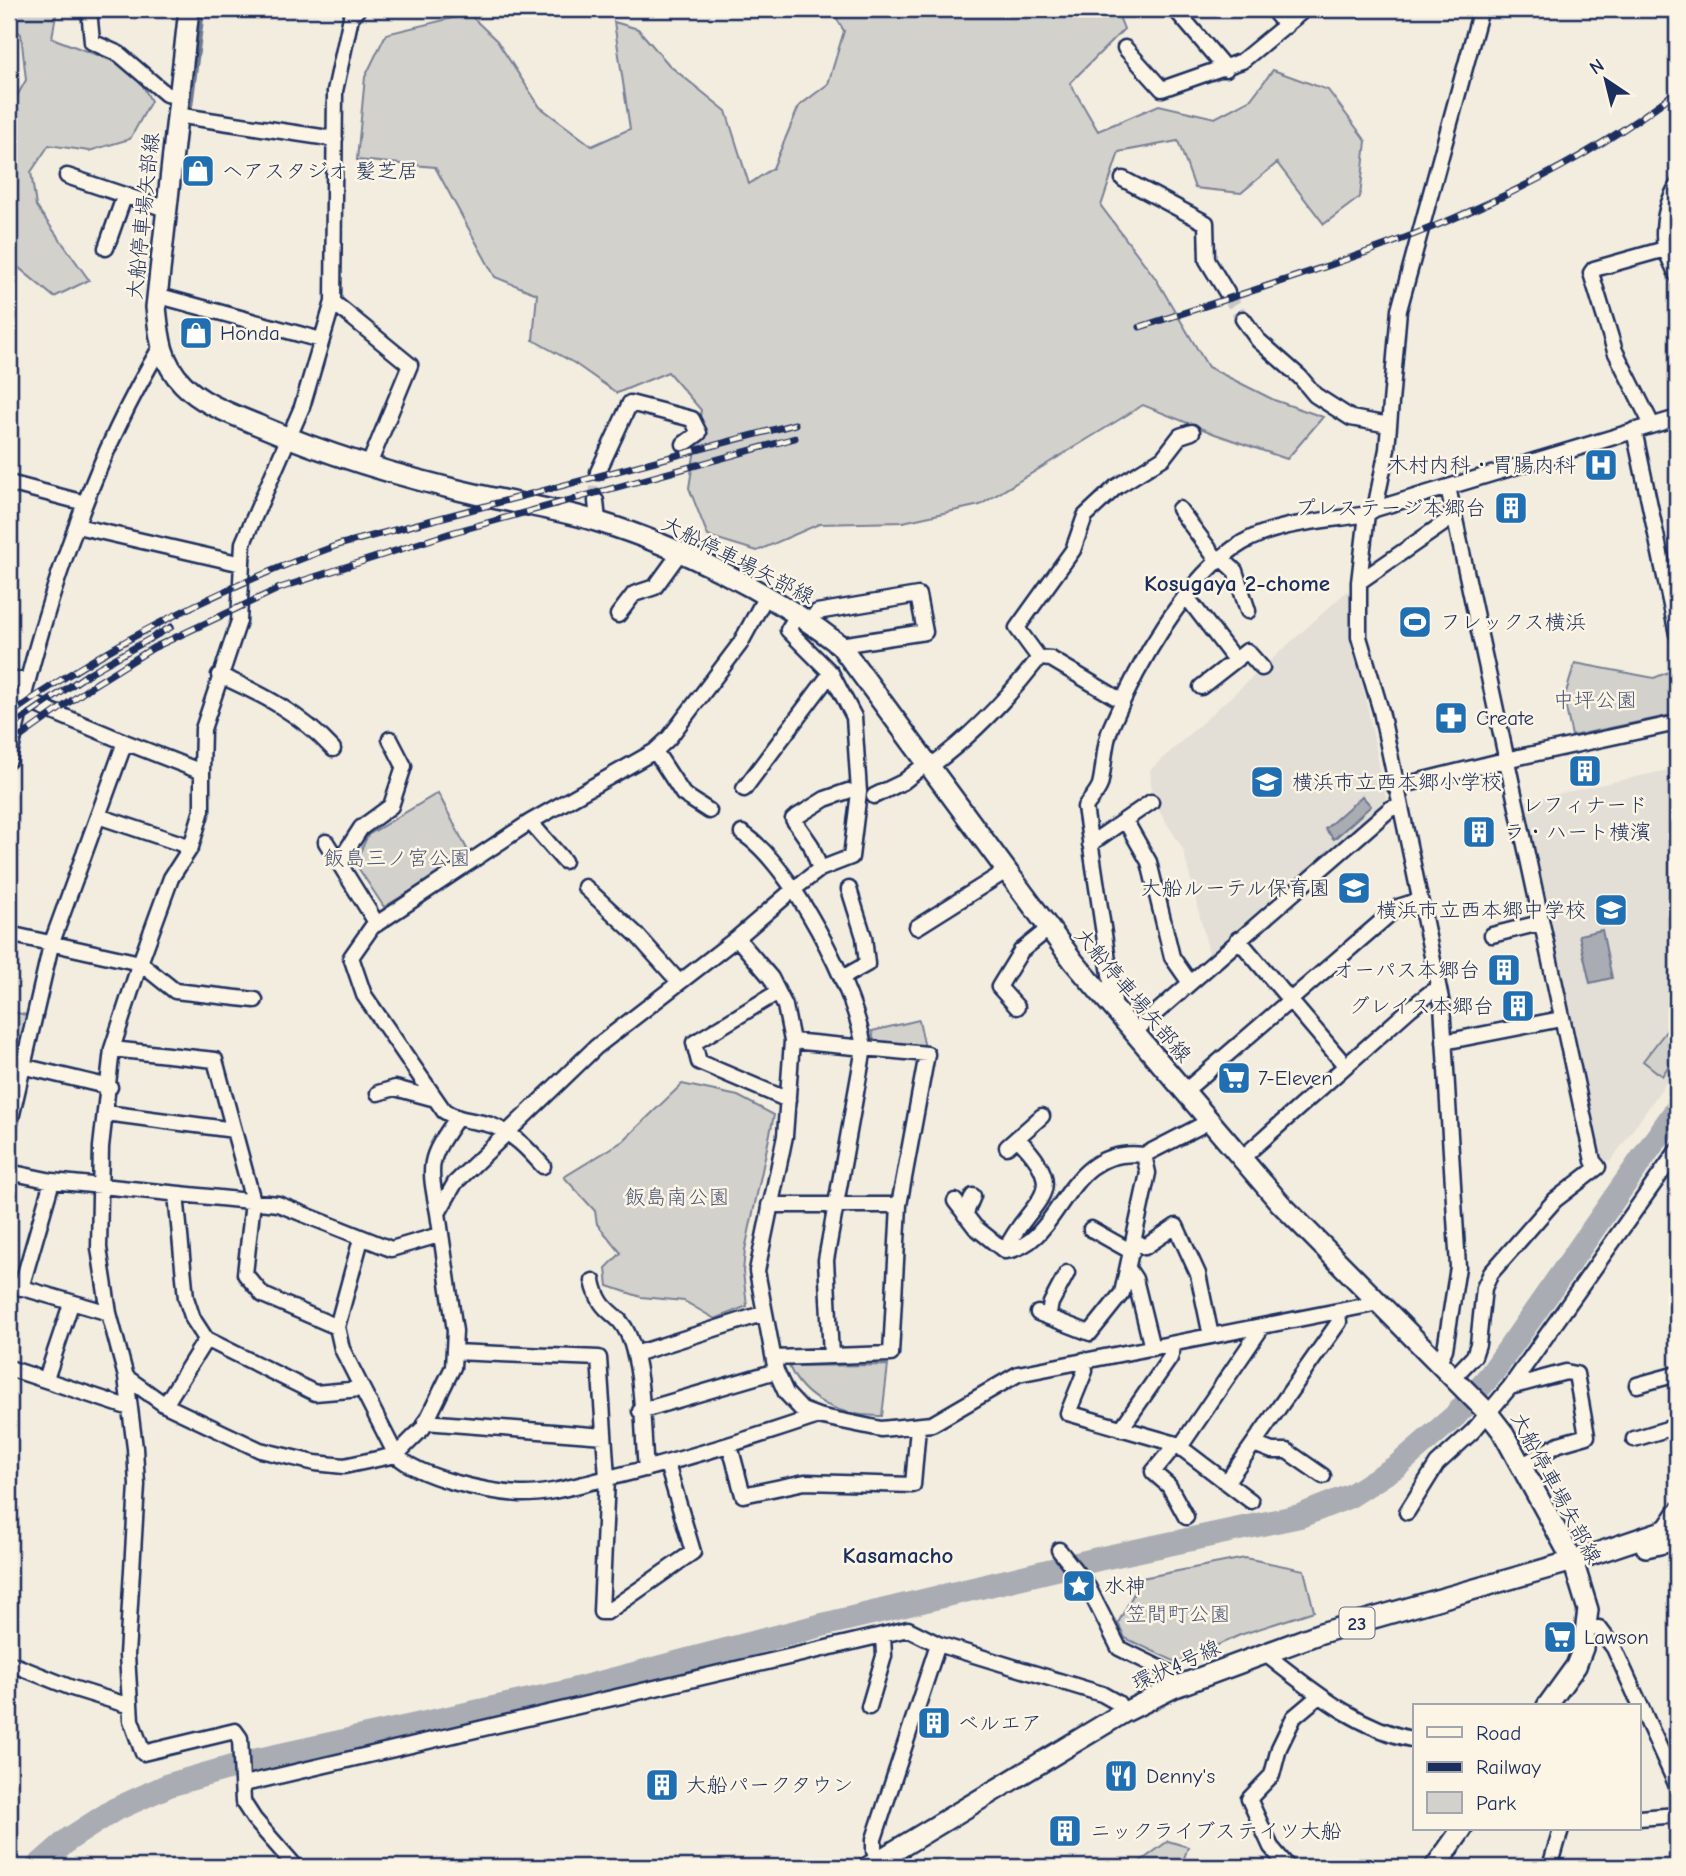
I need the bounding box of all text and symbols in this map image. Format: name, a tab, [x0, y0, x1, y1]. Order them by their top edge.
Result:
north arrow	[1570, 46, 1640, 116]
text: N	[1585, 54, 1608, 79]
street label: 大船停車場矢部線	[122, 131, 164, 301]
shop icon: ヘアスタジオ 髪芝居	[179, 152, 217, 190]
place label: ヘアスタジオ 髪芝居	[222, 159, 418, 183]
shop icon: Honda	[177, 314, 215, 352]
place label: Honda	[220, 321, 280, 345]
hospital icon: 木村内科・胃腸内科	[1582, 446, 1620, 484]
place label: 木村内科・胃腸内科	[1387, 453, 1576, 477]
building icon: プレステージ本郷台	[1492, 489, 1530, 527]
place label: プレステージ本郷台	[1295, 496, 1486, 520]
street label: 大船停車場矢部線	[658, 511, 818, 609]
district label: Kosugaya 2-chome	[1144, 570, 1330, 597]
sports icon: フレックス横浜	[1396, 603, 1434, 641]
place label: フレックス横浜	[1440, 610, 1587, 634]
park label: 中坪公園	[1553, 688, 1637, 712]
pharmacy icon: Create	[1432, 699, 1470, 737]
place label: Create	[1476, 706, 1534, 730]
building icon: レフィナード	[1566, 752, 1604, 790]
school or university icon: 横浜市立西本郷小学校	[1248, 763, 1286, 801]
place label: 横浜市立西本郷小学校	[1292, 770, 1502, 794]
place label: レフィナード	[1522, 793, 1648, 817]
building icon: ラ・ハート横濱	[1460, 813, 1498, 851]
place label: ラ・ハート横濱	[1504, 820, 1651, 844]
park label: 飯島三ノ宮公園	[324, 846, 471, 870]
school or university icon: 大船ルーテル保育園	[1335, 869, 1373, 907]
place label: 大船ルーテル保育園	[1141, 876, 1330, 900]
school or university icon: 横浜市立西本郷中学校	[1592, 891, 1630, 929]
place label: 横浜市立西本郷中学校	[1376, 898, 1586, 922]
street label: 大船停車場矢部線	[1070, 923, 1196, 1067]
building icon: オーパス本郷台	[1485, 951, 1523, 989]
place label: オーパス本郷台	[1333, 958, 1480, 982]
building icon: グレイス本郷台	[1499, 987, 1537, 1025]
place label: グレイス本郷台	[1349, 994, 1494, 1018]
supermarket icon: 7-Eleven	[1215, 1059, 1253, 1097]
place label: 7-Eleven	[1258, 1066, 1333, 1090]
park label: 飯島南公園	[625, 1185, 730, 1209]
street label: 大船停車場矢部線	[1506, 1408, 1606, 1568]
district label: Kasamacho	[843, 1542, 954, 1569]
place icon: 水神	[1060, 1567, 1098, 1605]
place label: 水神	[1104, 1574, 1146, 1598]
park label: 笠間町公園	[1126, 1602, 1231, 1626]
road number: 23	[1340, 1608, 1374, 1638]
supermarket icon: Lawson	[1541, 1618, 1579, 1656]
place label: Lawson	[1584, 1625, 1649, 1649]
street label: 環状4号線	[1128, 1635, 1224, 1695]
building icon: ベルエア	[915, 1704, 953, 1742]
legend	[1413, 1704, 1640, 1830]
place label: ベルエア	[958, 1711, 1042, 1735]
text: Road	[1476, 1721, 1521, 1745]
text: Railway	[1476, 1755, 1541, 1779]
restaurant icon: Denny's	[1102, 1757, 1140, 1795]
place label: Denny's	[1146, 1764, 1215, 1788]
building icon: 大船パークタウン	[643, 1766, 681, 1804]
place label: 大船パークタウン	[686, 1773, 854, 1797]
text: Park	[1476, 1791, 1516, 1815]
building icon: ニックライブステイツ大船	[1046, 1812, 1084, 1850]
place label: ニックライブステイツ大船	[1090, 1819, 1342, 1843]

